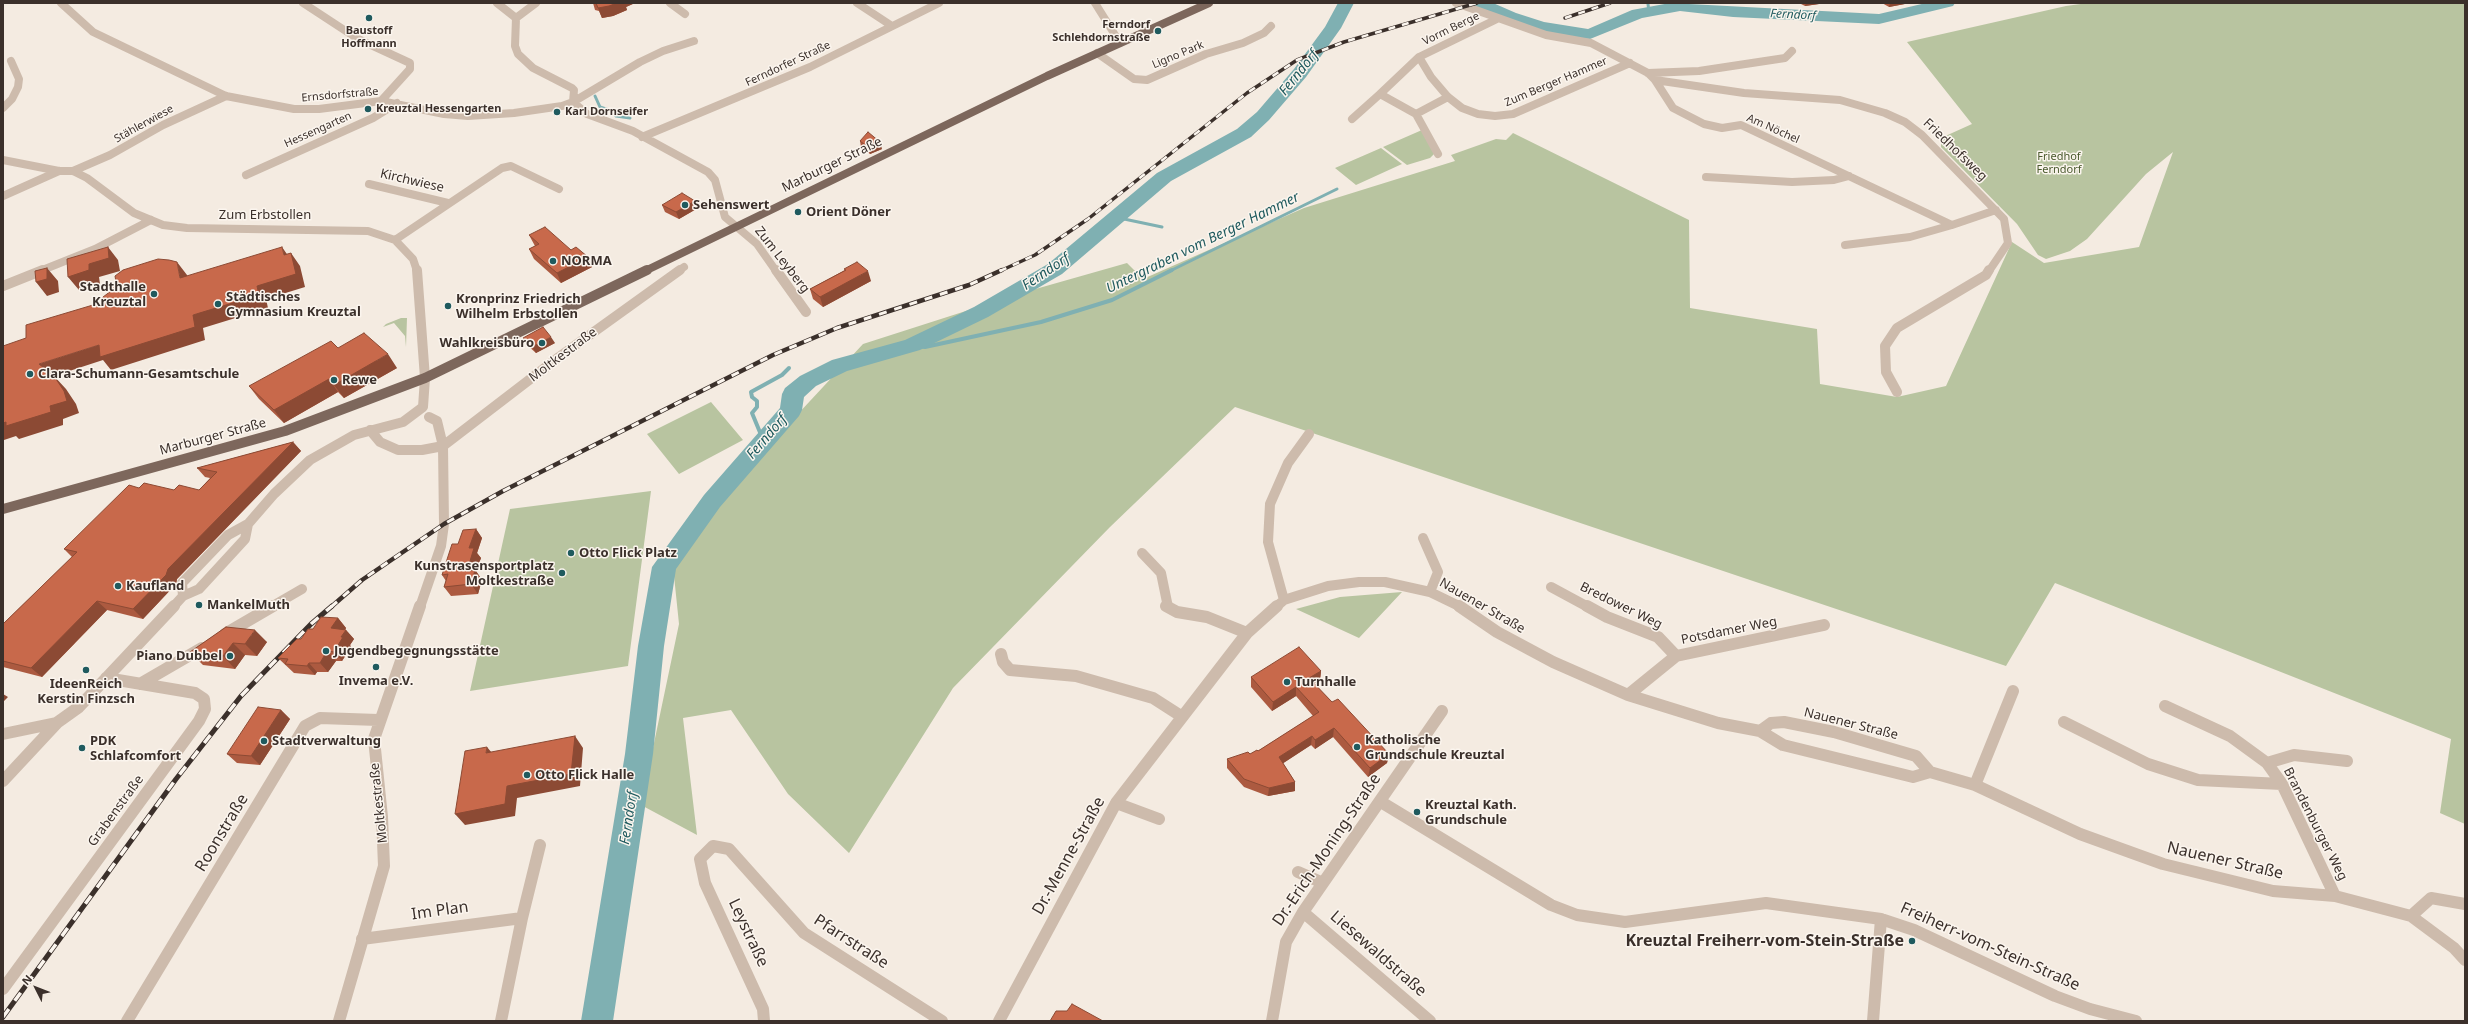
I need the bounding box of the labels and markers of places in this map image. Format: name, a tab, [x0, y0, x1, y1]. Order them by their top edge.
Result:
marker: Baustoff Hoffmann	[364, 13, 374, 23]
place label: Ferndorf Schlehdornstraße	[1052, 18, 1150, 44]
place label: Baustoff Hoffmann	[341, 24, 397, 50]
marker: Ferndorf Schlehdornstraße	[1153, 26, 1163, 36]
place label: Kreuztal Hessengarten	[376, 102, 501, 116]
marker: Kreuztal Hessengarten	[363, 104, 373, 114]
place label: Karl Dornseifer	[565, 105, 648, 119]
marker: Karl Dornseifer	[552, 107, 562, 117]
place label: Sehenswert	[693, 197, 769, 213]
marker: Sehenswert	[680, 200, 690, 210]
place label: Orient Döner	[806, 204, 891, 220]
marker: Orient Döner	[793, 207, 803, 217]
place label: NORMA	[561, 253, 612, 269]
marker: NORMA	[548, 256, 558, 266]
place label: Stadthalle Kreuztal	[80, 279, 146, 310]
marker: Stadthalle Kreuztal	[149, 289, 159, 299]
place label: Städtisches Gymnasium Kreuztal	[226, 289, 361, 320]
place label: Kronprinz Friedrich Wilhelm Erbstollen	[456, 291, 581, 322]
marker: Städtisches Gymnasium Kreuztal	[213, 299, 223, 309]
marker: Kronprinz Friedrich Wilhelm Erbstollen	[443, 301, 453, 311]
place label: Wahlkreisbüro	[439, 335, 534, 351]
marker: Wahlkreisbüro	[537, 338, 547, 348]
place label: Clara-Schumann-Gesamtschule	[38, 366, 239, 382]
marker: Clara-Schumann-Gesamtschule	[25, 369, 35, 379]
place label: Rewe	[342, 372, 377, 388]
marker: Rewe	[329, 375, 339, 385]
place label: Otto Flick Platz	[579, 545, 677, 561]
marker: Otto Flick Platz	[566, 548, 576, 558]
place label: Kunstrasensportplatz Moltkestraße	[414, 558, 554, 589]
marker: Kunstrasensportplatz Moltkestraße	[557, 568, 567, 578]
place label: Kaufland	[126, 578, 184, 594]
marker: Kaufland	[113, 581, 123, 591]
place label: MankelMuth	[207, 597, 290, 613]
marker: MankelMuth	[194, 600, 204, 610]
place label: Jugendbegegnungsstätte	[334, 643, 499, 659]
marker: Jugendbegegnungsstätte	[321, 646, 331, 656]
place label: Piano Dubbel	[136, 648, 222, 664]
marker: Piano Dubbel	[225, 651, 235, 661]
marker: Invema e.V.	[371, 662, 381, 672]
marker: IdeenReich Kerstin Finzsch	[81, 665, 91, 675]
place label: Invema e.V.	[339, 673, 413, 689]
place label: Turnhalle	[1295, 674, 1356, 690]
place label: IdeenReich Kerstin Finzsch	[37, 676, 135, 707]
marker: Turnhalle	[1282, 677, 1292, 687]
place label: Katholische Grundschule Kreuztal	[1365, 732, 1505, 763]
place label: PDK Schlafcomfort	[90, 733, 181, 764]
place label: Stadtverwaltung	[272, 733, 381, 749]
marker: Stadtverwaltung	[259, 736, 269, 746]
marker: Katholische Grundschule Kreuztal	[1352, 742, 1362, 752]
marker: PDK Schlafcomfort	[77, 743, 87, 753]
place label: Otto Flick Halle	[535, 767, 634, 783]
marker: Otto Flick Halle	[522, 770, 532, 780]
place label: Kreuztal Kath. Grundschule	[1425, 797, 1517, 828]
marker: Kreuztal Kath. Grundschule	[1412, 807, 1422, 817]
place label: Kreuztal Freiherr-vom-Stein-Straße	[1625, 931, 1904, 951]
marker: Kreuztal Freiherr-vom-Stein-Straße	[1907, 936, 1917, 946]

